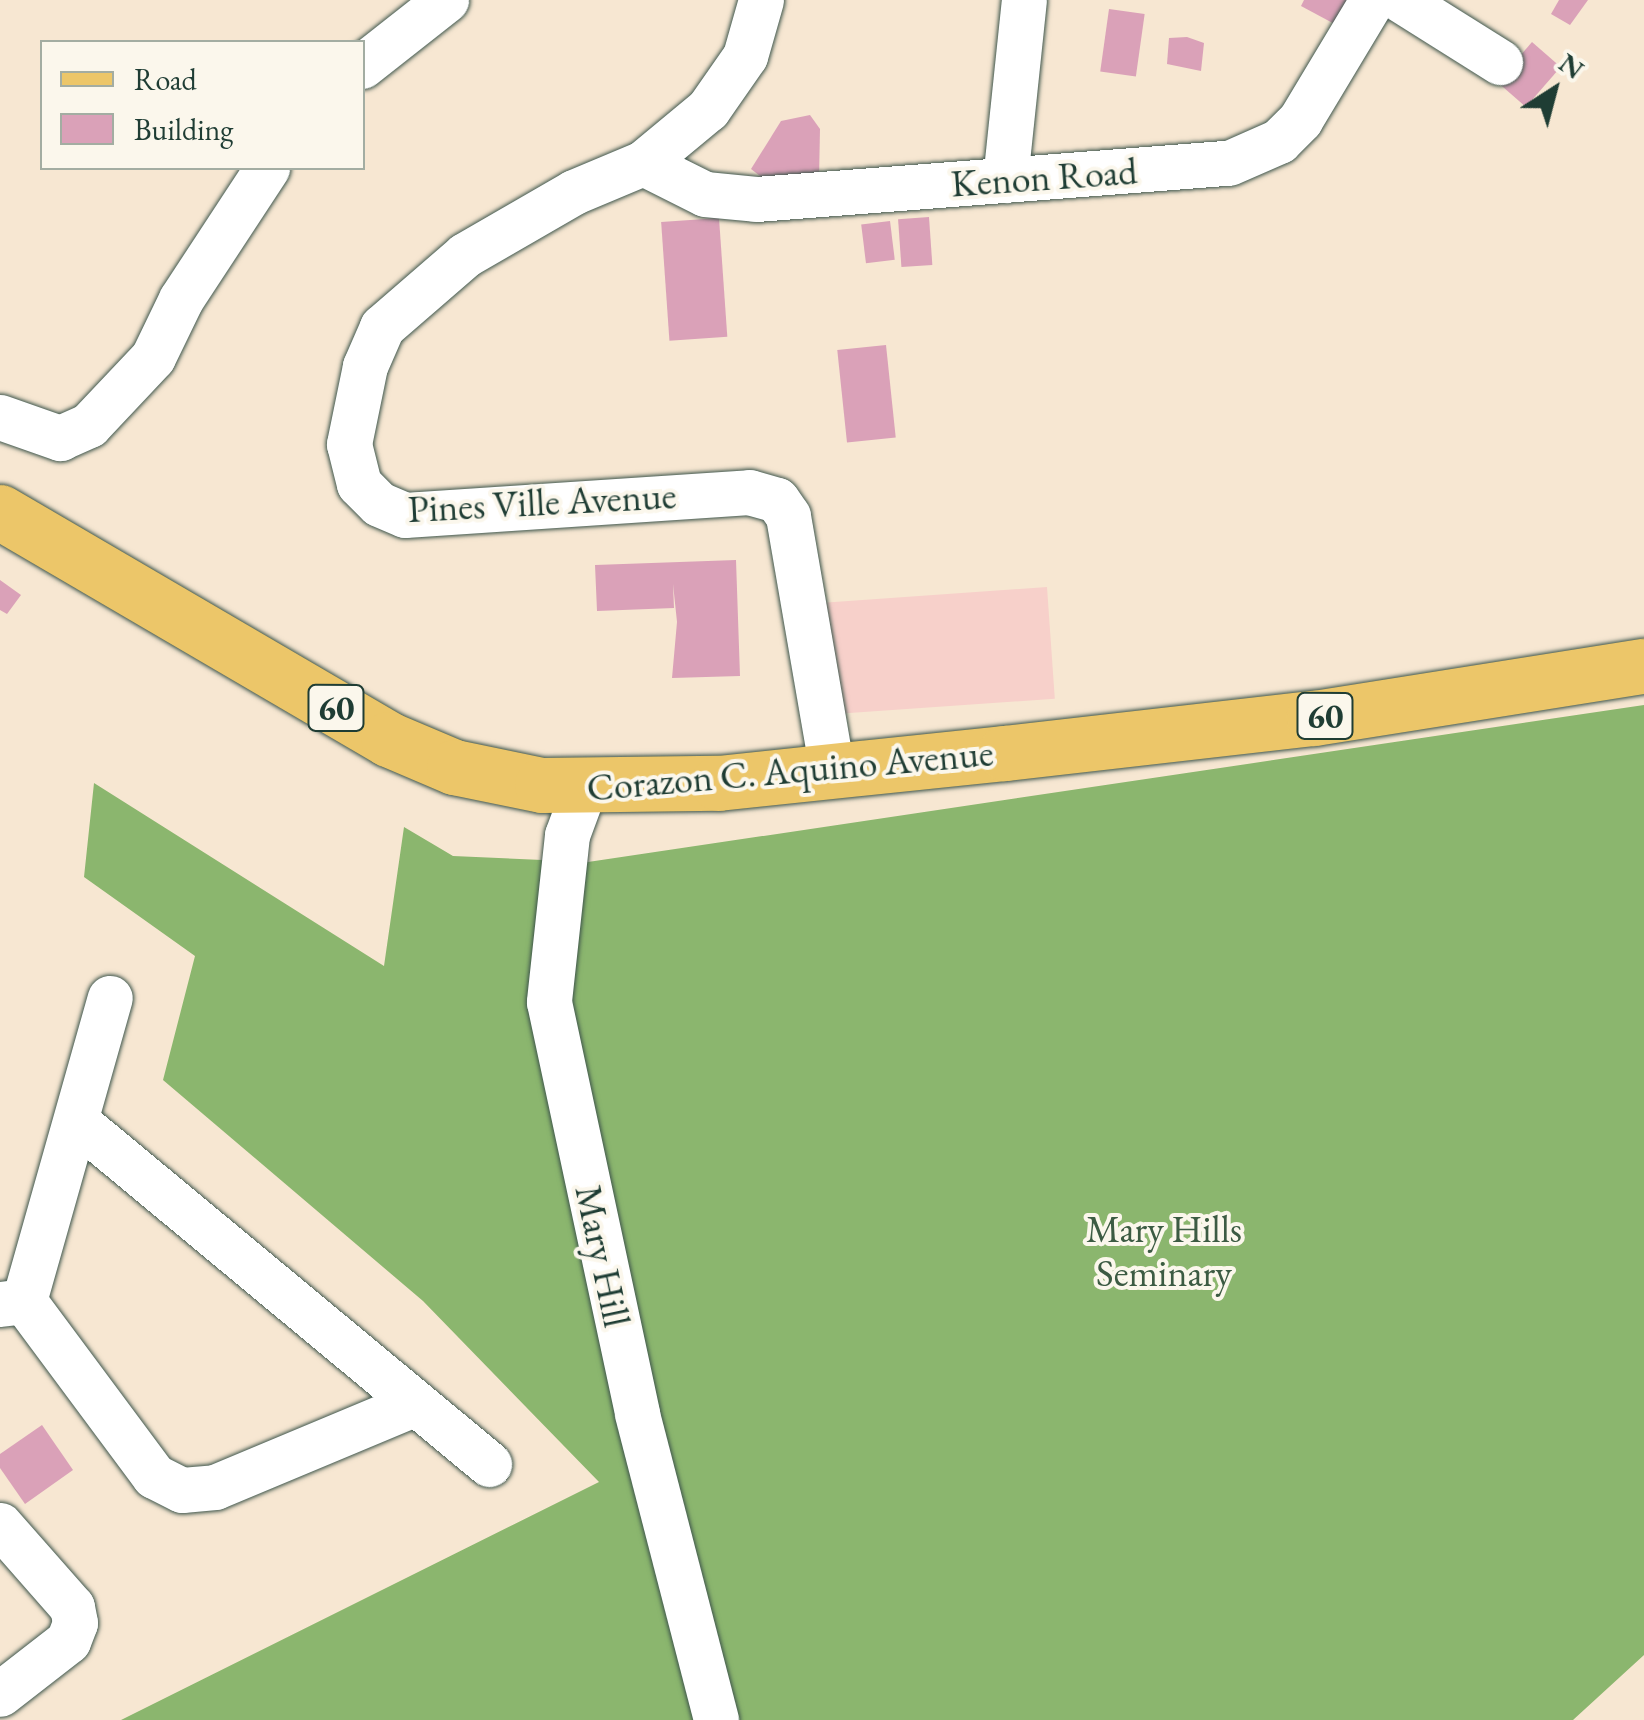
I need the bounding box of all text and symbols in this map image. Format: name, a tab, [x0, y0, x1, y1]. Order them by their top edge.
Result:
legend	[40, 40, 365, 170]
north arrow	[1504, 40, 1604, 140]
text: N	[1552, 45, 1591, 87]
text: Road	[134, 60, 197, 99]
text: Building	[134, 110, 233, 149]
street label: Kenon Road	[949, 148, 1139, 206]
street label: Pines Ville Avenue	[407, 472, 677, 532]
road number: 60	[306, 678, 366, 738]
road number: 60	[1295, 686, 1355, 746]
street label: Corazon C. Aquino Avenue	[585, 730, 995, 810]
street label: Mary Hill	[566, 1181, 640, 1331]
park label: Mary Hills Seminary	[1086, 1206, 1242, 1296]

